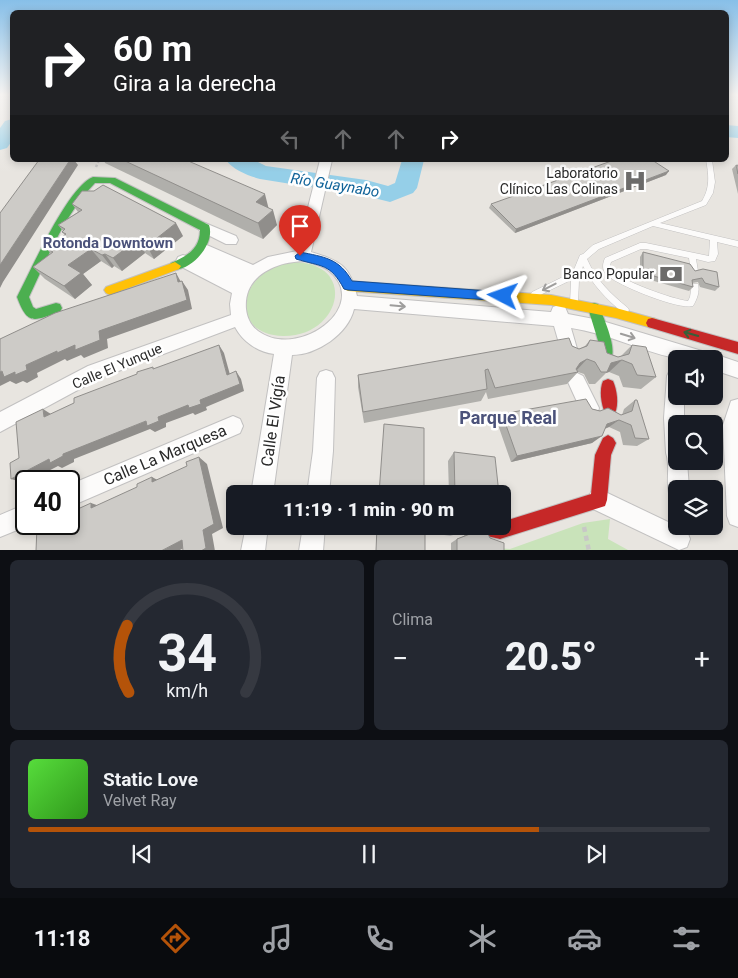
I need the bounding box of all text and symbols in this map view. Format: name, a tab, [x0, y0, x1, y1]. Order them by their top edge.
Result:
text: 60 m	[113, 29, 192, 70]
icon: right	[30, 30, 95, 95]
text: Gira a la derecha	[113, 71, 277, 96]
icon: left	[276, 125, 304, 153]
icon: ahead	[329, 125, 357, 153]
icon: ahead	[382, 125, 410, 153]
icon: right	[435, 125, 463, 153]
place label: Laboratorio Clínico Las Colinas	[500, 165, 618, 197]
hospital icon: Laboratorio Clínico Las Colinas	[622, 168, 648, 194]
water label: Río Guaynabo	[289, 169, 381, 201]
pin	[279, 205, 321, 256]
icon: arrive	[286, 212, 314, 240]
district label: Rotonda Downtown	[43, 234, 173, 252]
bank icon: Banco Popular	[658, 261, 684, 287]
place label: Banco Popular	[563, 266, 654, 282]
position arrow	[476, 269, 528, 321]
one-way arrow	[542, 282, 557, 292]
one-way arrow	[389, 301, 405, 310]
one-way arrow	[684, 329, 700, 339]
one-way arrow	[619, 332, 635, 341]
street label: Calle El Yunque	[70, 340, 164, 392]
map controls	[668, 350, 723, 535]
button: sound	[668, 350, 723, 405]
street label: Calle El Vigía	[257, 374, 289, 468]
district label: Parque Real	[459, 407, 557, 428]
button: search	[668, 415, 723, 470]
street label: Calle La Marquesa	[101, 420, 229, 490]
speed limit sign: 40	[15, 470, 80, 535]
button: layers	[668, 480, 723, 535]
text: 11:19 · 1 min · 90 m	[283, 498, 454, 521]
text: Clima	[392, 610, 433, 629]
text: 34	[157, 623, 217, 684]
text: 20.5°	[505, 635, 597, 679]
text: −	[392, 642, 408, 675]
text: +	[694, 642, 710, 675]
text: km/h	[166, 680, 208, 701]
text: Static Love	[103, 768, 198, 791]
text: Velvet Ray	[103, 791, 177, 810]
icon: previous	[128, 840, 156, 868]
icon: pause	[355, 840, 383, 868]
icon: next	[582, 840, 610, 868]
icon: directions	[158, 921, 193, 956]
icon: music	[260, 921, 295, 956]
icon: phone	[362, 921, 397, 956]
icon: climate	[465, 921, 500, 956]
icon: car	[567, 921, 602, 956]
icon: filters	[669, 921, 704, 956]
text: 11:18	[34, 926, 90, 951]

